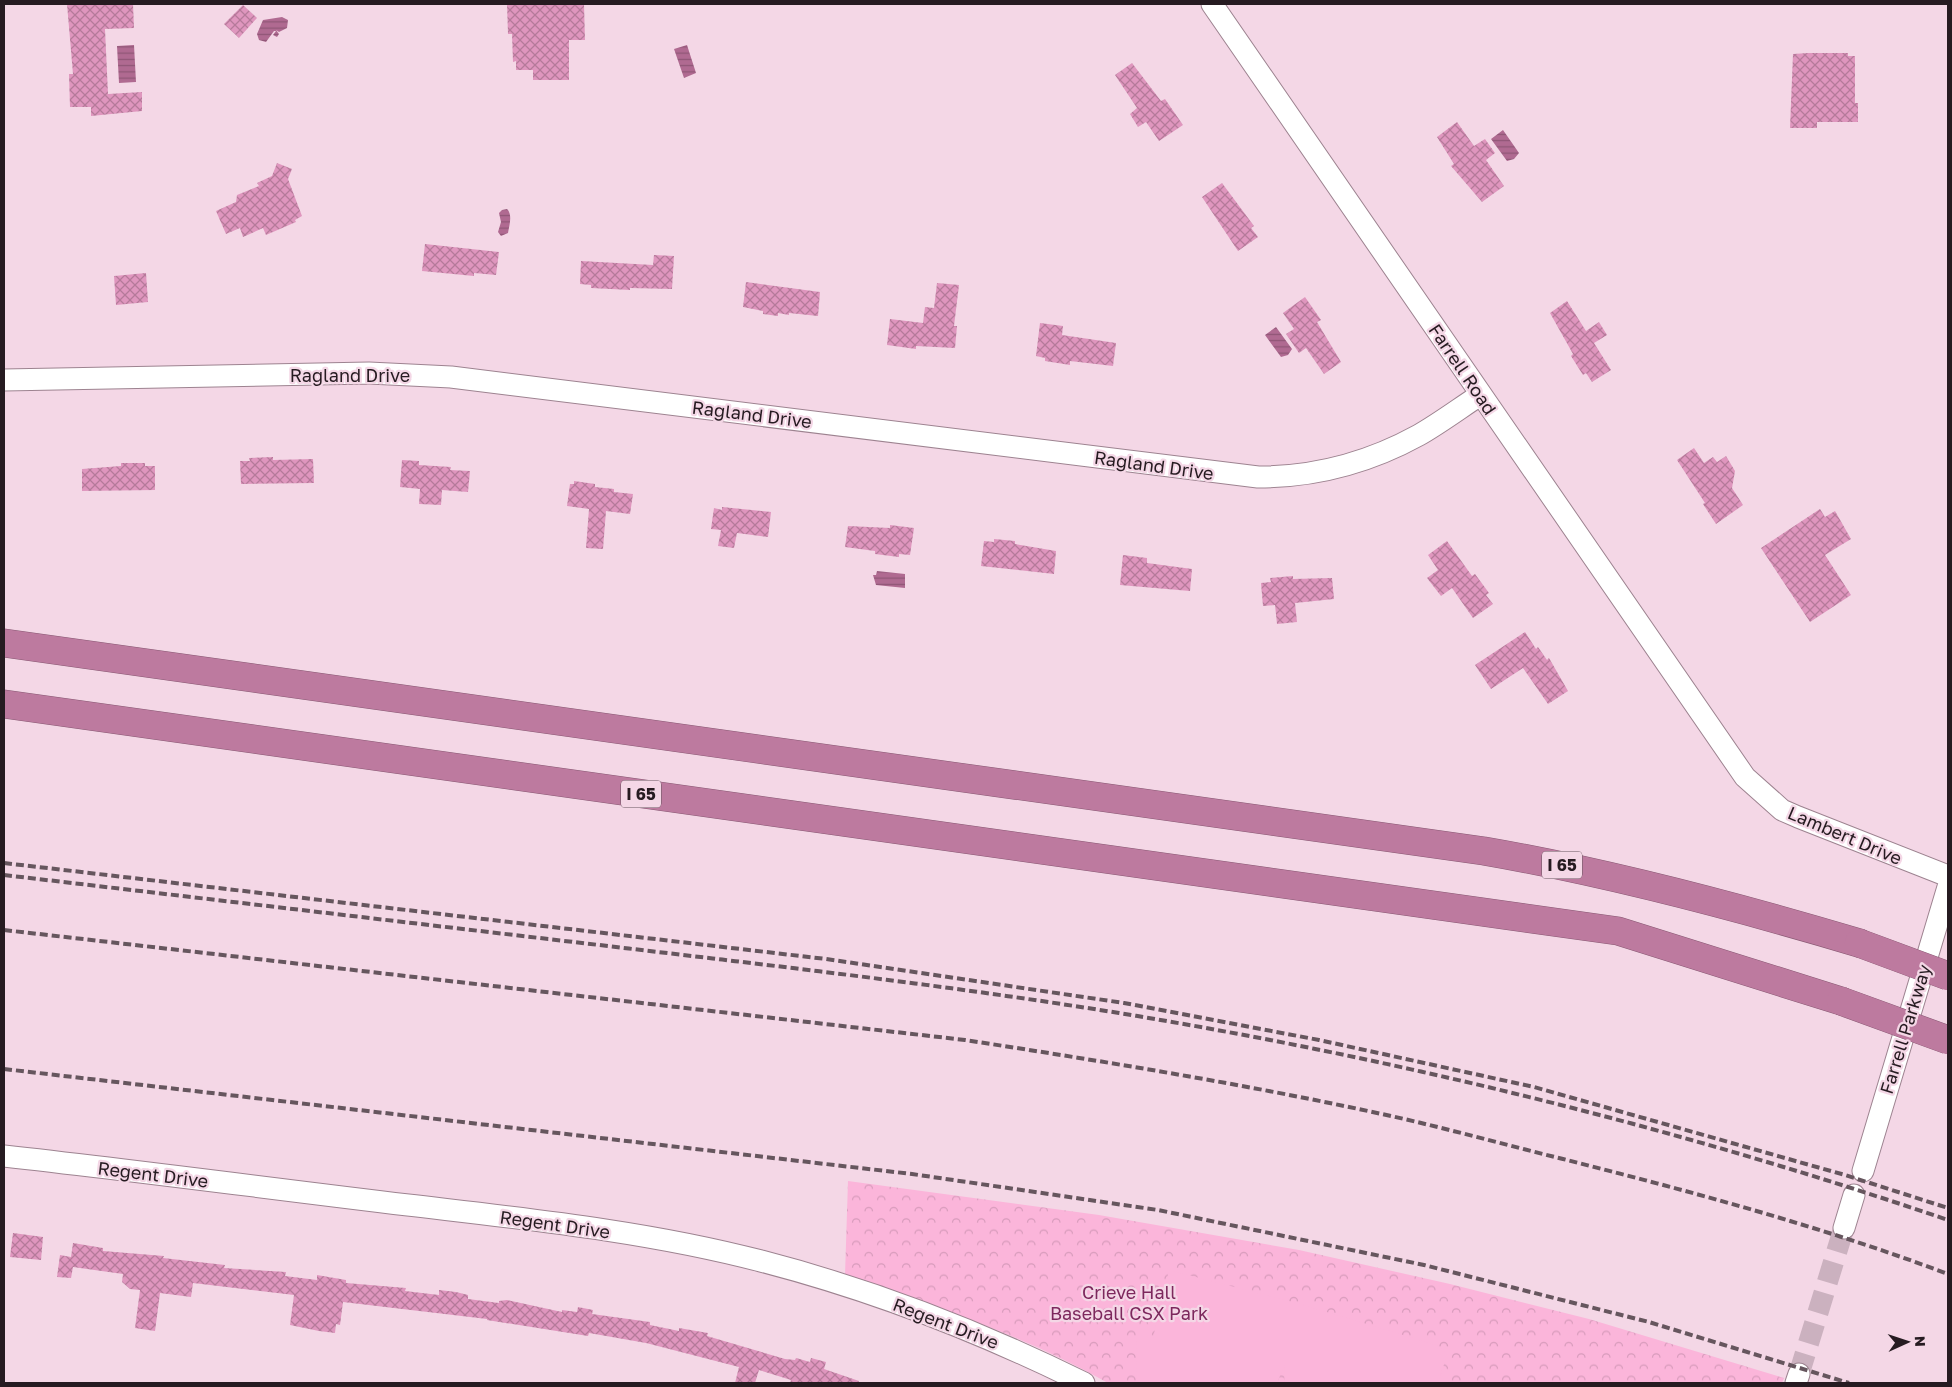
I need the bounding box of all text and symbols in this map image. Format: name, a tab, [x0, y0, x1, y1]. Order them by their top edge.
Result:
street label: Farrell Road	[1425, 319, 1501, 419]
street label: Ragland Drive	[290, 364, 410, 386]
street label: Ragland Drive	[691, 396, 813, 432]
street label: Ragland Drive	[1093, 446, 1215, 484]
road number: I 65	[621, 781, 661, 808]
street label: Lambert Drive	[1785, 801, 1905, 869]
road number: I 65	[1542, 852, 1582, 878]
street label: Farrell Parkway	[1875, 962, 1935, 1096]
street label: Regent Drive	[96, 1156, 210, 1192]
street label: Regent Drive	[498, 1205, 612, 1243]
park label: Crieve Hall Baseball CSX Park	[1050, 1281, 1208, 1324]
street label: Regent Drive	[890, 1293, 1002, 1353]
north arrow	[1882, 1317, 1932, 1367]
text: N	[1912, 1336, 1929, 1347]

